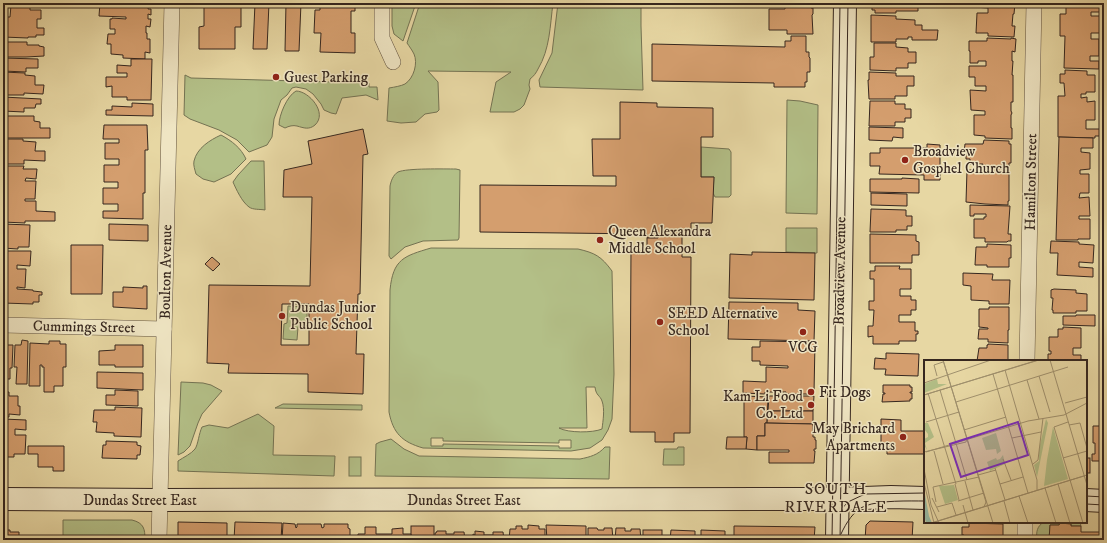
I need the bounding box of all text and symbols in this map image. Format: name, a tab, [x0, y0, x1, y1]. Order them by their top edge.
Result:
place label: Guest Parking	[284, 68, 369, 87]
marker: Guest Parking	[271, 72, 281, 82]
street label: Hamilton Street	[1021, 133, 1041, 231]
place label: Broadview Gosphel Church	[913, 142, 1010, 178]
marker: Broadview Gosphel Church	[900, 155, 910, 165]
street label: Broadview Avenue	[830, 216, 850, 326]
place label: Queen Alexandra Middle School	[608, 222, 712, 258]
street label: Boulton Avenue	[156, 224, 176, 320]
marker: Queen Alexandra Middle School	[595, 235, 605, 245]
place label: Dundas Junior Public School	[290, 298, 376, 334]
place label: SEED Alternative School	[668, 304, 778, 340]
marker: Dundas Junior Public School	[277, 311, 287, 321]
street label: Cummings Street	[33, 317, 136, 337]
marker: SEED Alternative School	[655, 317, 665, 327]
marker: VCG	[798, 327, 808, 337]
place label: VCG	[787, 338, 818, 357]
inset map	[924, 360, 1087, 523]
place label: Fit Dogs	[819, 383, 871, 402]
place label: Kam Li Food Co. Ltd	[723, 387, 804, 423]
marker: Fit Dogs	[806, 387, 816, 397]
marker: Kam Li Food Co. Ltd	[806, 400, 816, 410]
place label: May Brichard Apartments	[812, 419, 896, 455]
marker: May Brichard Apartments	[898, 432, 908, 442]
district label: SOUTH RIVERDALE	[784, 479, 888, 517]
street label: Dundas Street East	[83, 491, 197, 510]
street label: Dundas Street East	[407, 491, 521, 510]

